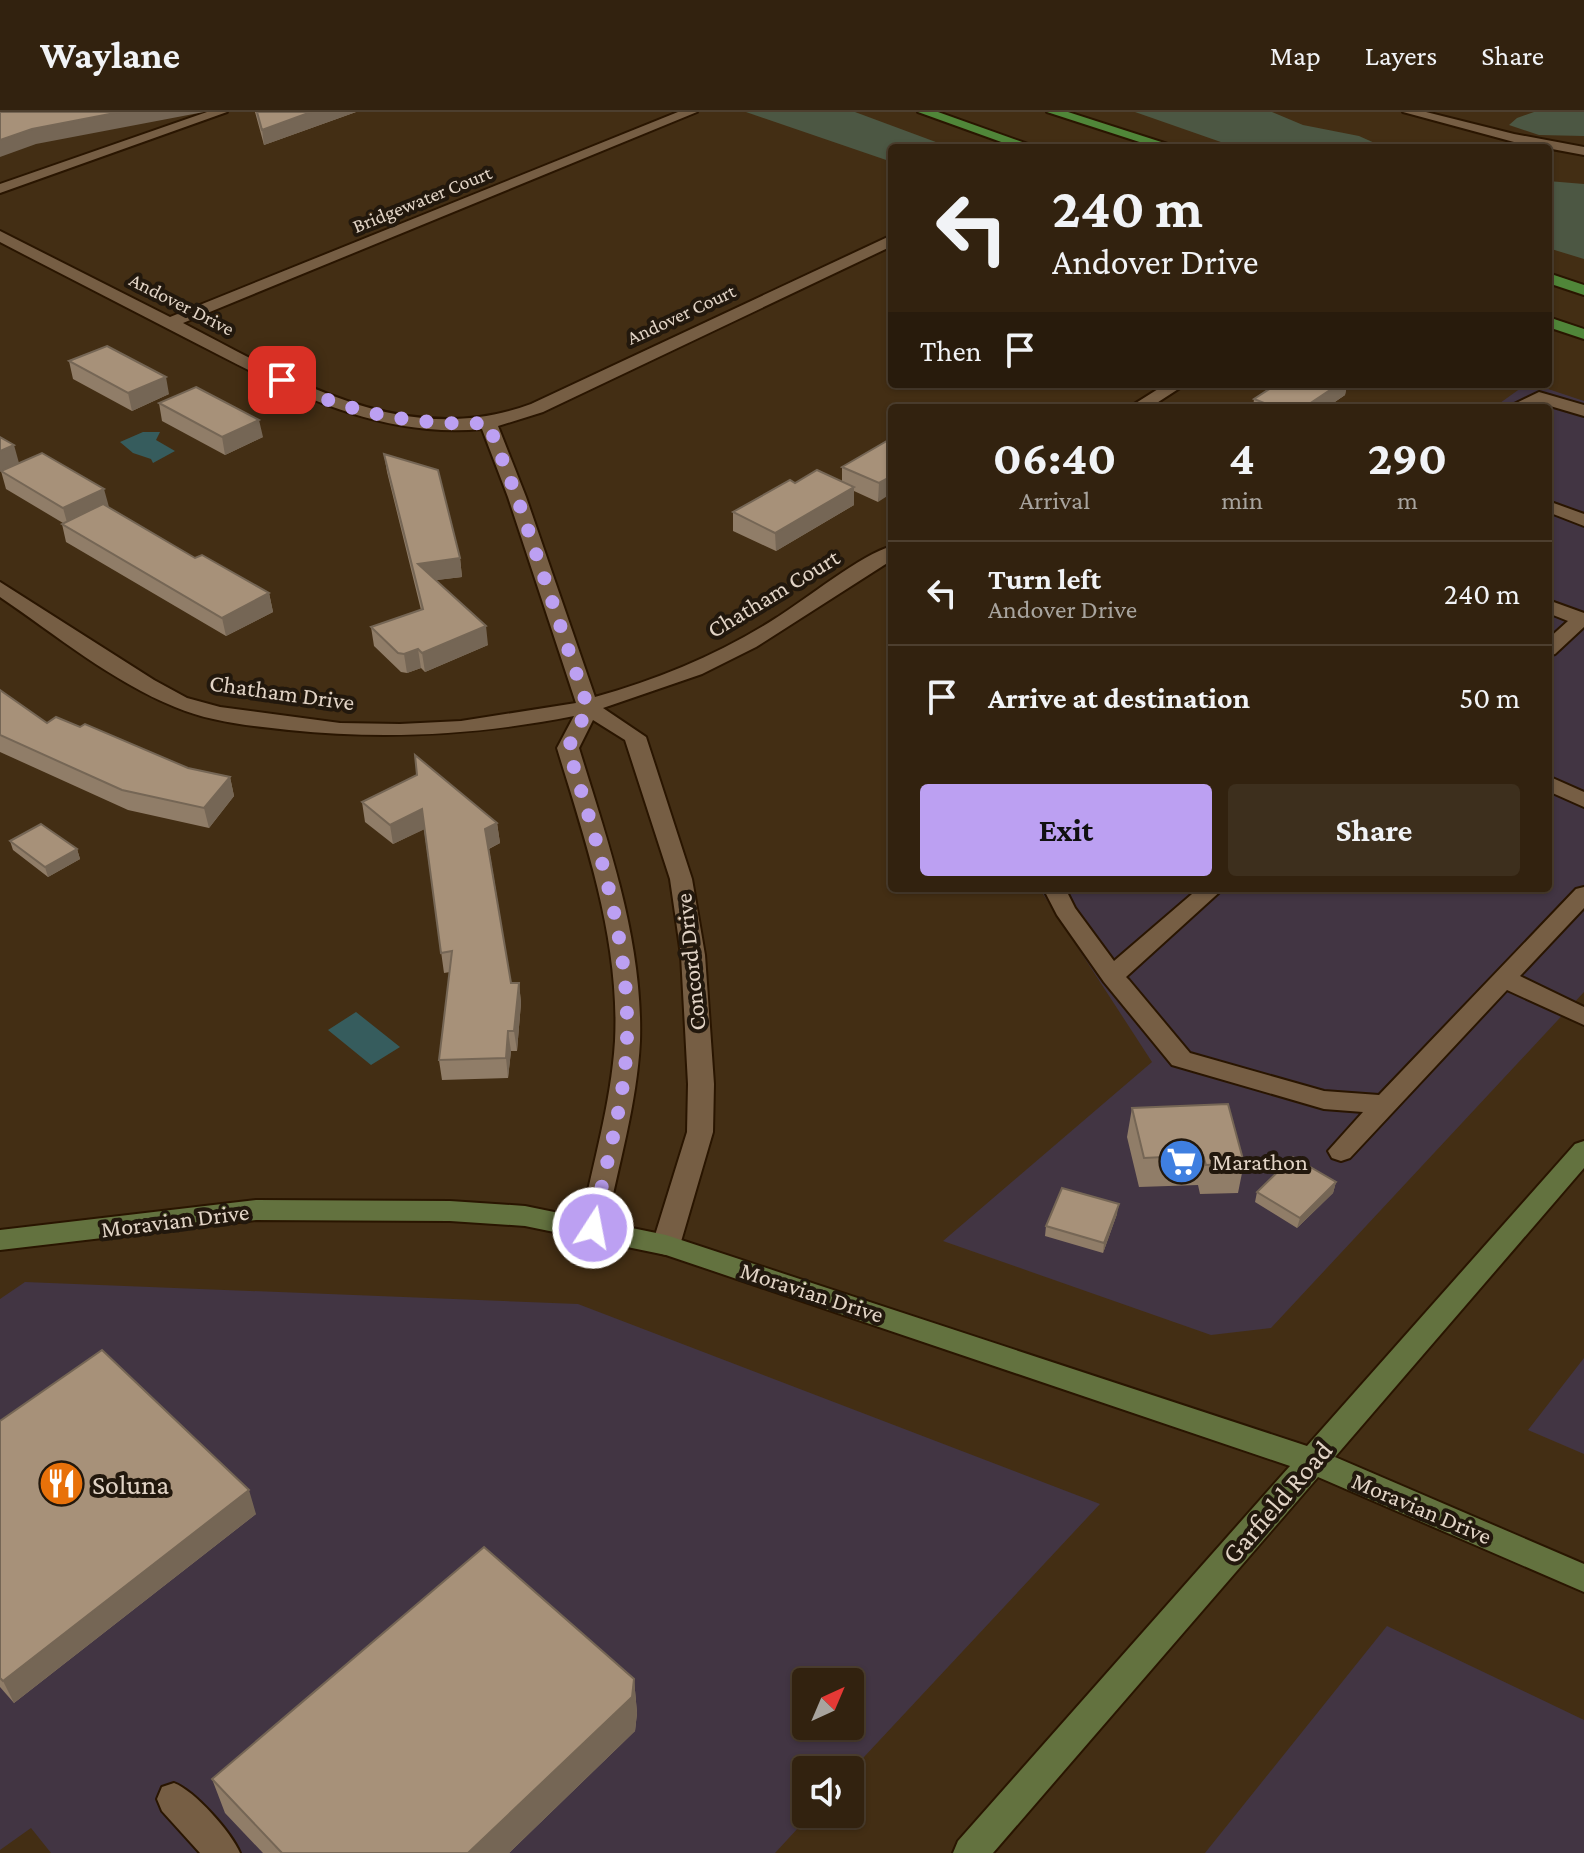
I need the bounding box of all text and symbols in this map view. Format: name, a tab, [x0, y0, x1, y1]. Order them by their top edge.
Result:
text: Waylane	[40, 34, 180, 76]
text: Map	[1270, 40, 1321, 71]
text: Layers	[1365, 40, 1437, 71]
text: Share	[1481, 40, 1544, 71]
street label: Bridgewater Court	[349, 161, 495, 238]
icon: left	[920, 176, 1024, 280]
text: 240 m	[1052, 177, 1203, 239]
text: Andover Drive	[1052, 242, 1258, 282]
street label: Andover Drive	[126, 268, 238, 340]
street label: Andover Court	[623, 279, 739, 349]
icon: arrive	[998, 328, 1042, 372]
text: Then	[920, 334, 982, 367]
pin	[248, 346, 316, 414]
icon: arrive	[260, 358, 304, 402]
text: 06:40	[993, 431, 1116, 484]
text: 4	[1229, 431, 1255, 484]
text: 290	[1368, 431, 1447, 484]
text: Arrival	[1019, 486, 1090, 515]
text: min	[1221, 486, 1263, 515]
text: m	[1397, 486, 1418, 515]
street label: Chatham Court	[702, 543, 845, 643]
text: Turn left	[988, 562, 1101, 595]
icon: left	[920, 571, 964, 615]
text: 240 m	[1444, 577, 1520, 610]
text: Andover Drive	[988, 595, 1137, 624]
street label: Chatham Drive	[208, 668, 356, 716]
icon: arrive	[920, 675, 964, 719]
text: Arrive at destination	[988, 681, 1250, 714]
text: 50 m	[1459, 681, 1520, 714]
button: Exit	[920, 784, 1212, 876]
button: Share	[1228, 784, 1520, 876]
street label: Concord Drive	[669, 892, 711, 1032]
supermarket icon: Marathon	[1157, 1137, 1205, 1185]
place label: Marathon	[1212, 1148, 1308, 1175]
position arrow	[551, 1186, 635, 1270]
street label: Moravian Drive	[99, 1198, 251, 1242]
street label: Moravian Drive	[737, 1256, 887, 1328]
street label: Garfield Road	[1215, 1434, 1339, 1570]
restaurant icon: Soluna	[37, 1460, 85, 1508]
street label: Moravian Drive	[1348, 1466, 1496, 1550]
place label: Soluna	[92, 1469, 169, 1500]
north arrow	[792, 1668, 864, 1740]
map controls	[792, 1668, 864, 1828]
button: sound	[792, 1756, 864, 1828]

